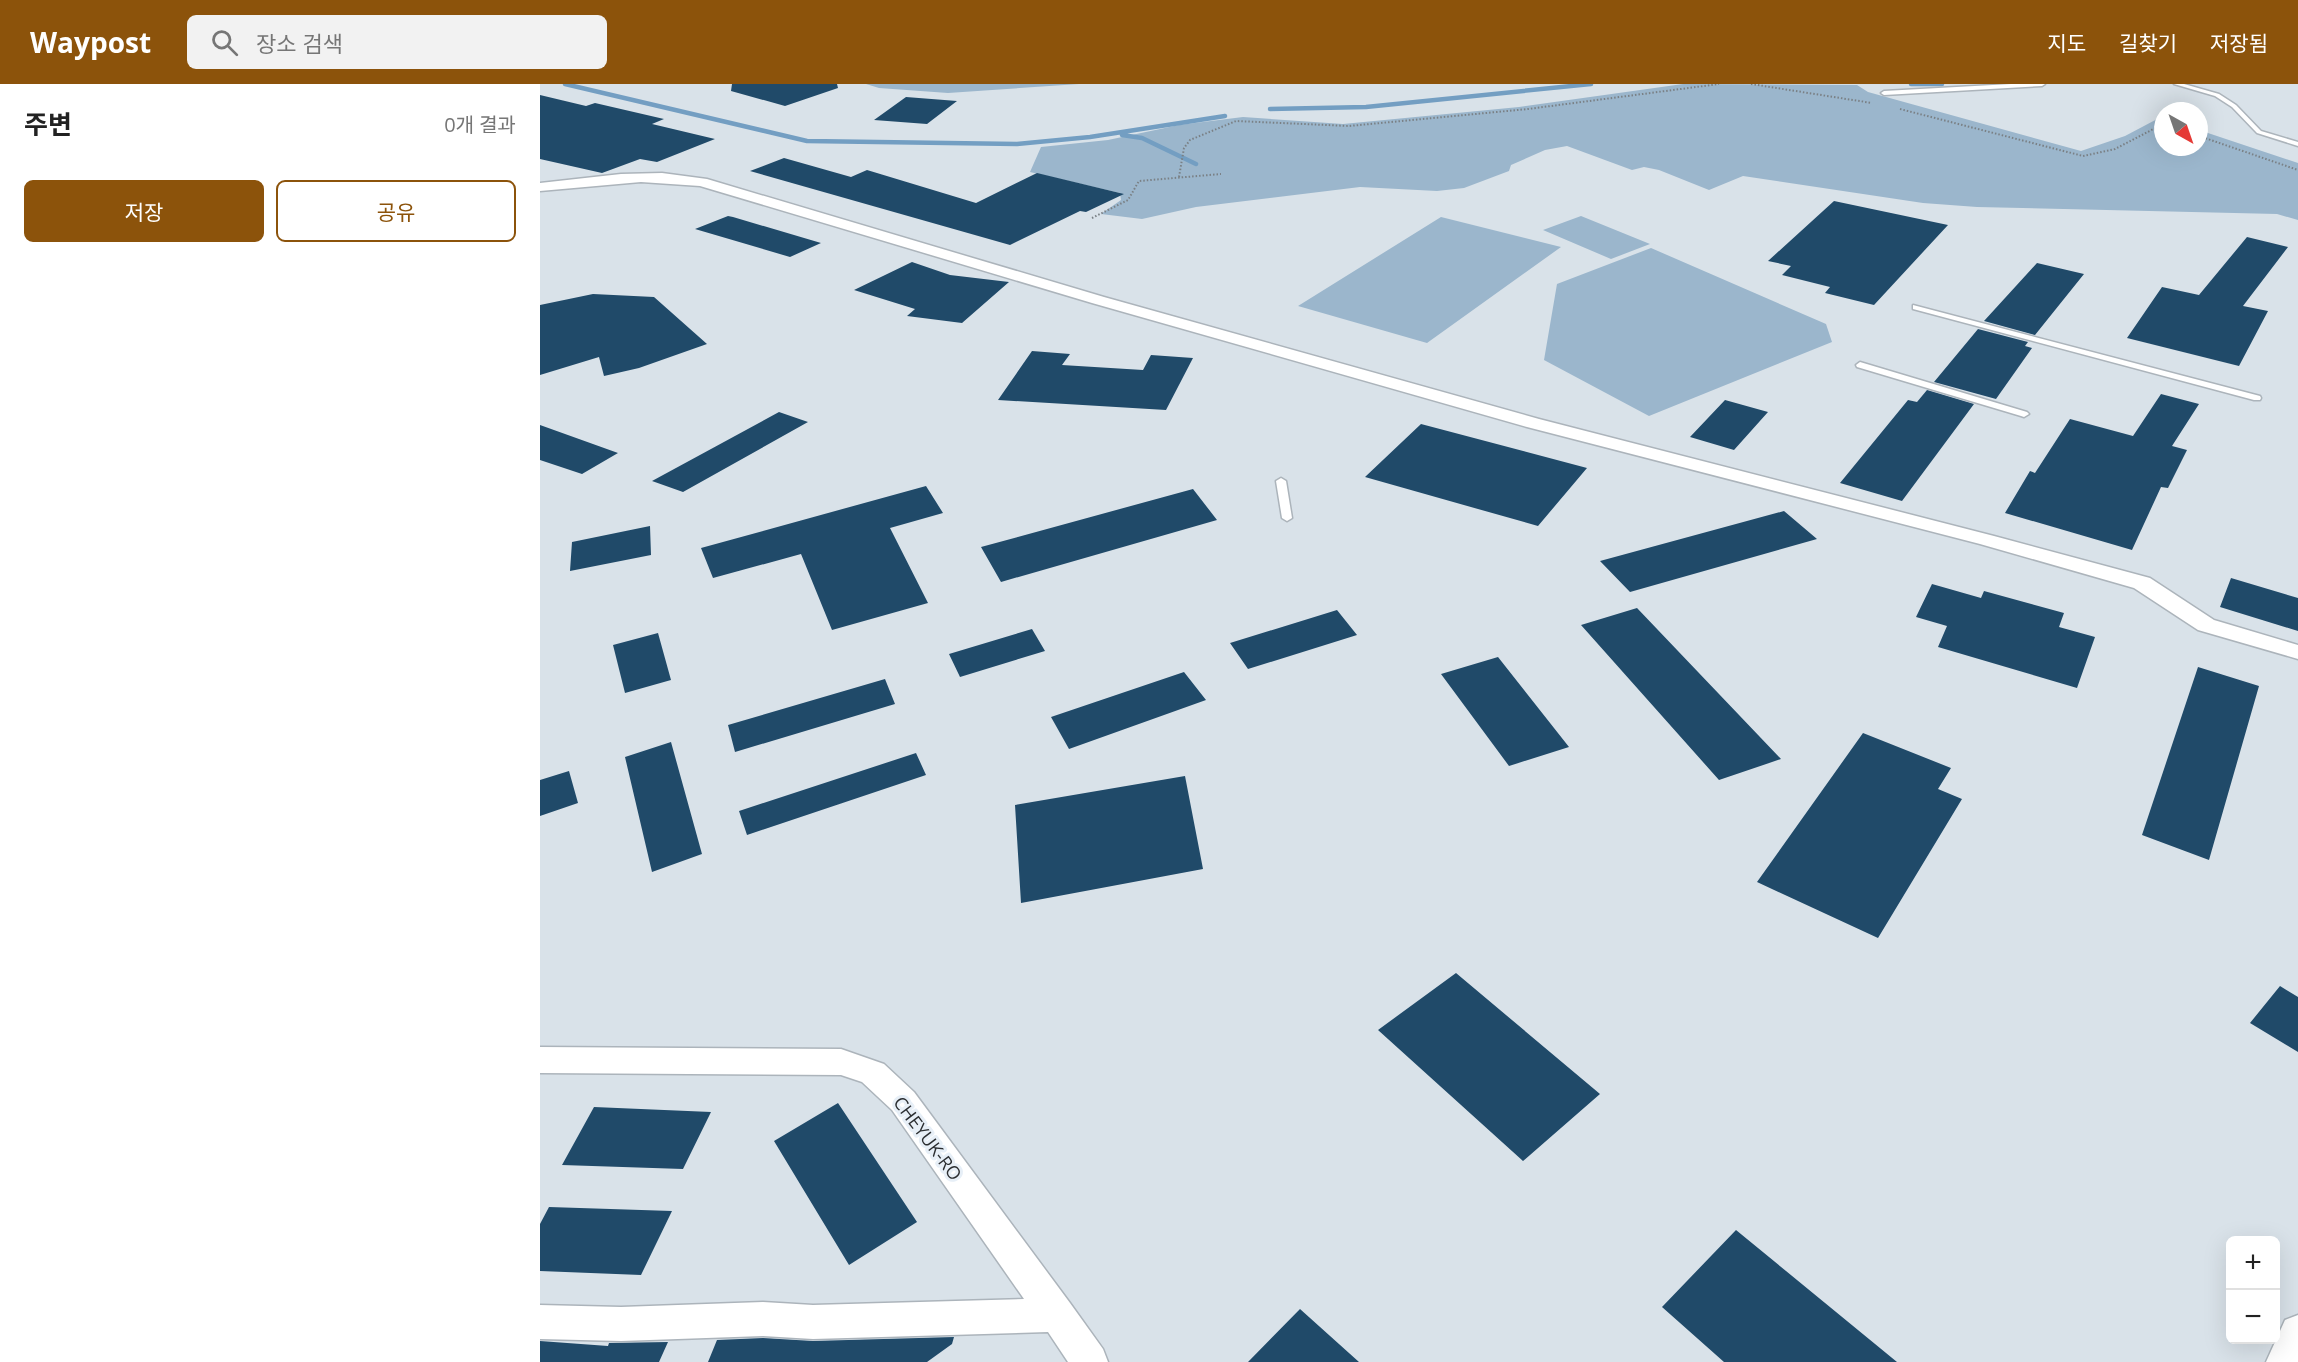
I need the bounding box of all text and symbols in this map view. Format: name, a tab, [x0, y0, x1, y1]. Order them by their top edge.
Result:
search box	[187, 15, 607, 69]
text: Waypost	[30, 23, 151, 61]
icon: search	[208, 26, 241, 59]
text: 장소 검색	[256, 28, 343, 58]
text: 지도	[2047, 29, 2086, 57]
text: 길찾기	[2119, 29, 2177, 57]
text: 저장됨	[2210, 29, 2268, 57]
north arrow	[2154, 102, 2208, 156]
text: 주변	[24, 106, 72, 142]
text: 0개 결과	[444, 111, 516, 138]
button: 저장	[24, 180, 264, 242]
button: 공유	[276, 180, 516, 242]
street label: CHEYUK-RO	[888, 1091, 968, 1185]
map controls	[2226, 1236, 2280, 1344]
button: +	[2226, 1236, 2280, 1290]
button: −	[2226, 1290, 2280, 1344]

